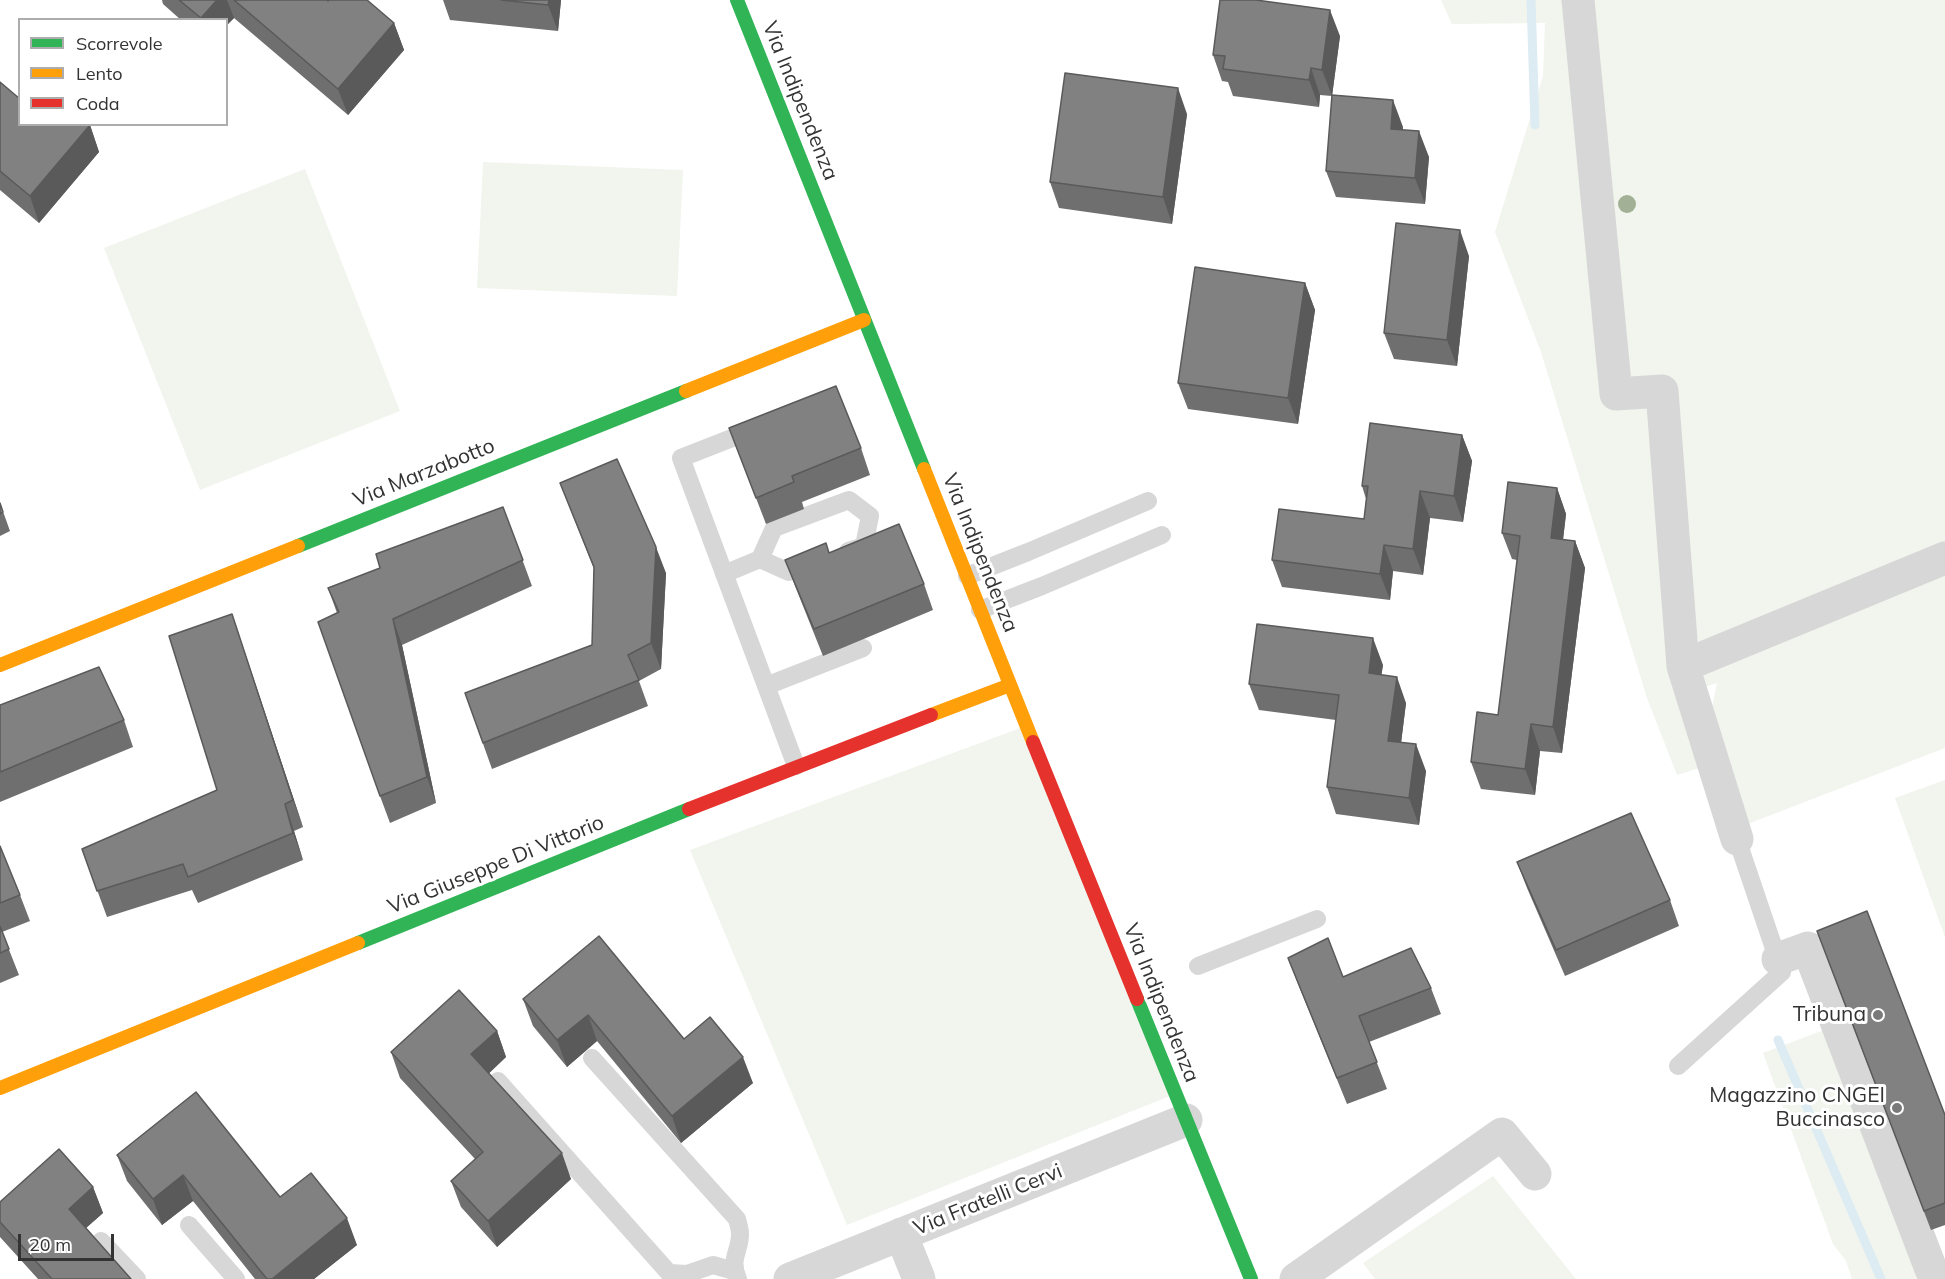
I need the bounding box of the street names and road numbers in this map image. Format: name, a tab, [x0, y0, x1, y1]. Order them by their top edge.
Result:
street label: Via Indipendenza	[757, 18, 843, 184]
street label: Via Marzabotto	[350, 433, 498, 513]
street label: Via Indipendenza	[937, 470, 1023, 636]
street label: Via Giuseppe Di Vittorio	[384, 810, 608, 920]
street label: Via Indipendenza	[1118, 920, 1204, 1086]
street label: Via Fratelli Cervi	[910, 1159, 1066, 1241]

